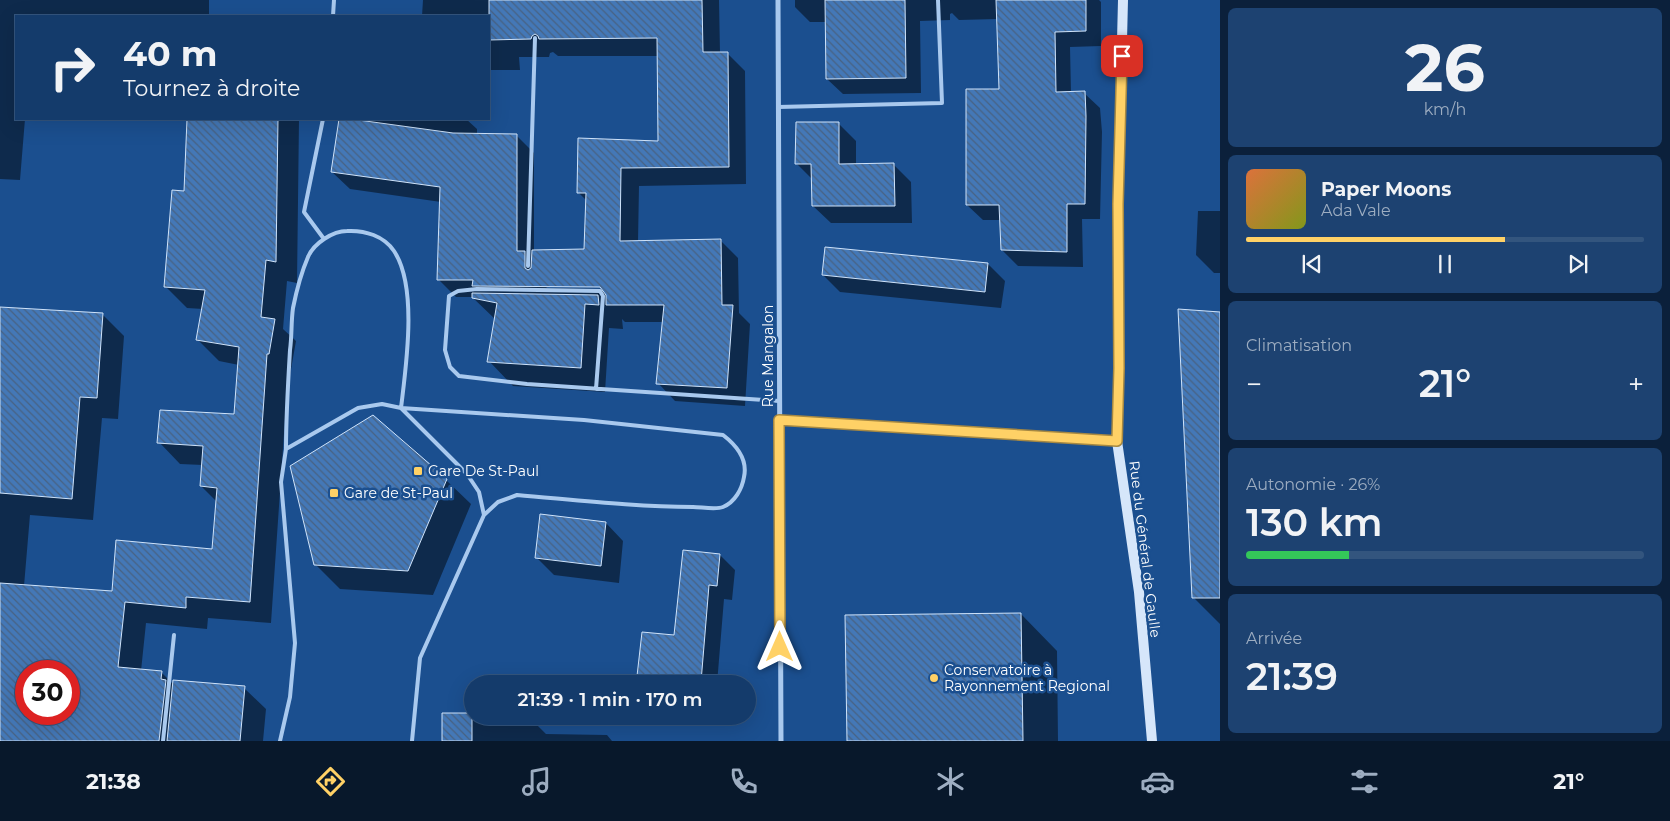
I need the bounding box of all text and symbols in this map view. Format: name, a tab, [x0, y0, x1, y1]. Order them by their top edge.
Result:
text: 26	[1405, 28, 1485, 107]
text: 40 m	[123, 32, 218, 75]
icon: right	[40, 35, 105, 100]
pin	[1101, 35, 1143, 77]
icon: arrive	[1108, 42, 1136, 70]
text: Tournez à droite	[123, 75, 300, 102]
text: km/h	[1424, 100, 1466, 119]
text: Paper Moons	[1321, 178, 1451, 201]
text: Ada Vale	[1321, 201, 1391, 220]
icon: previous	[1298, 250, 1326, 278]
icon: pause	[1431, 250, 1459, 278]
icon: next	[1564, 250, 1592, 278]
street label: Rue Mangalon	[759, 305, 777, 407]
text: Climatisation	[1246, 336, 1352, 355]
text: 21°	[1419, 360, 1471, 407]
text: −	[1246, 367, 1262, 401]
text: +	[1628, 367, 1644, 401]
street label: Rue du Général de Gaulle	[1125, 459, 1165, 639]
place label: Gare De St-Paul	[428, 462, 539, 480]
marker: Gare De St-Paul	[412, 465, 424, 477]
text: Autonomie · 26%	[1246, 475, 1380, 494]
place label: Gare de St-Paul	[344, 484, 453, 502]
marker: Gare de St-Paul	[328, 487, 340, 499]
text: 130 km	[1246, 499, 1383, 546]
position arrow	[753, 620, 805, 672]
text: Arrivée	[1246, 629, 1302, 648]
text: 21:39	[1246, 653, 1338, 700]
speed limit sign: 30	[15, 660, 80, 725]
place label: Conservatoire à Rayonnement Regional	[944, 661, 1110, 695]
marker: Conservatoire à Rayonnement Regional	[928, 672, 940, 684]
text: 21:39 · 1 min · 170 m	[517, 688, 703, 711]
icon: directions	[313, 764, 348, 799]
icon: music	[519, 764, 554, 799]
icon: phone	[726, 764, 761, 799]
icon: climate	[933, 764, 968, 799]
icon: car	[1140, 764, 1175, 799]
icon: filters	[1347, 764, 1382, 799]
text: 21:38	[86, 768, 141, 795]
text: 21°	[1553, 768, 1584, 795]

